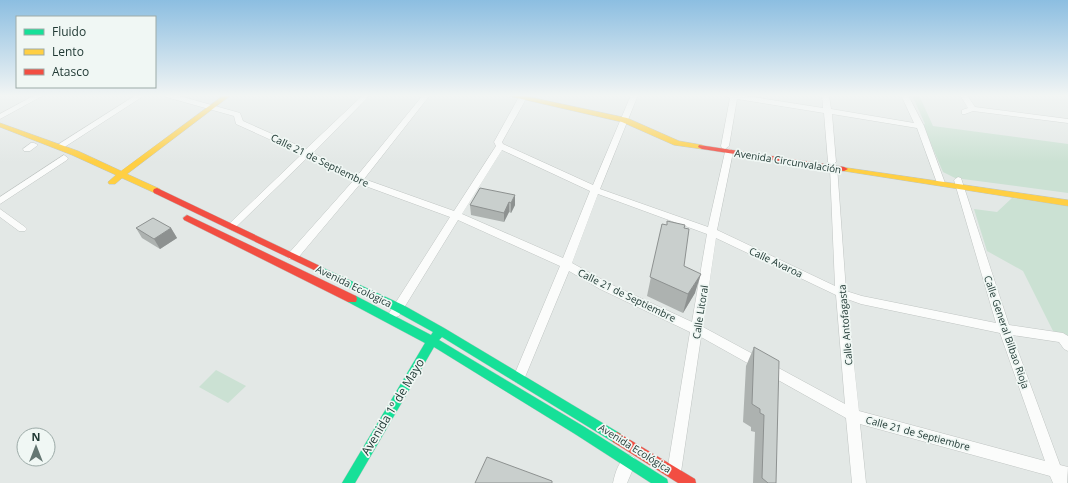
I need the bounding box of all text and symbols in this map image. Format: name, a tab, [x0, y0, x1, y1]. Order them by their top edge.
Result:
legend	[16, 16, 156, 88]
text: Fluido	[52, 23, 86, 40]
text: Lento	[52, 43, 84, 60]
text: Atasco	[52, 63, 89, 80]
street label: Calle 21 de Septiembre	[269, 130, 372, 190]
street label: Avenida Circunvalación	[734, 146, 842, 176]
street label: Calle Avaroa	[747, 243, 805, 281]
street label: Avenida Ecológica	[314, 261, 394, 311]
street label: Calle 21 de Septiembre	[576, 265, 679, 325]
street label: Calle General Bilbao Rioja	[981, 273, 1033, 391]
street label: Calle Litoral	[689, 284, 711, 340]
street label: Calle Antofagasta	[834, 284, 856, 366]
street label: Avenida 1º de Mayo	[357, 355, 428, 458]
street label: Calle 21 de Septiembre	[864, 412, 972, 454]
street label: Avenida Ecológica	[596, 420, 674, 476]
north arrow	[16, 427, 56, 467]
text: N	[32, 429, 40, 444]

